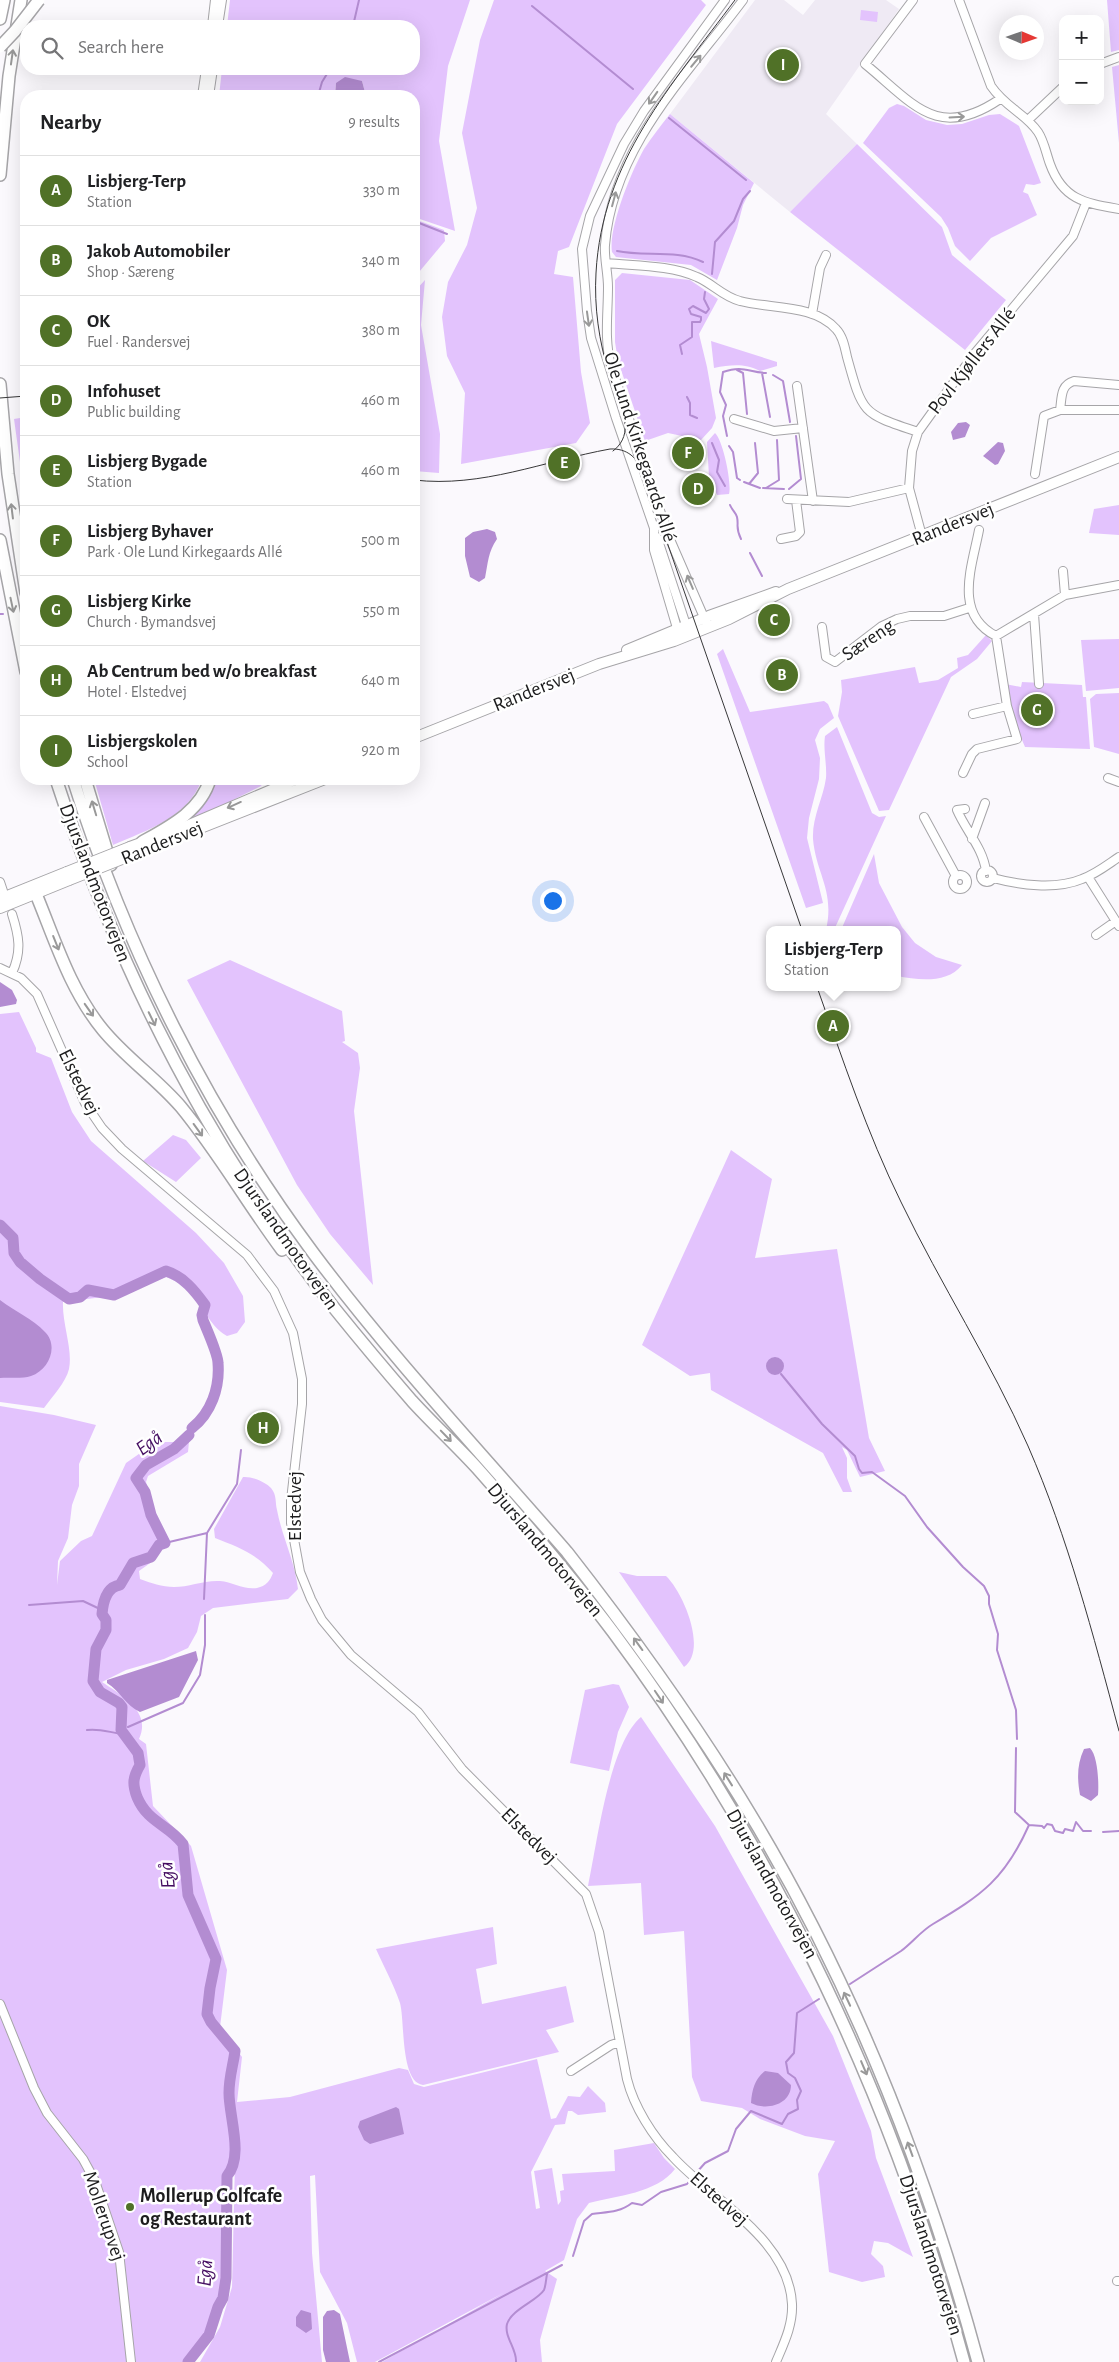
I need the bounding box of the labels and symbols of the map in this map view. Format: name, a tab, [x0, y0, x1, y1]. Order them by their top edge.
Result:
north arrow	[999, 15, 1044, 60]
pin: I	[767, 46, 799, 84]
one-way arrow	[7, 50, 17, 66]
one-way arrow	[690, 54, 702, 67]
one-way arrow	[648, 91, 658, 105]
one-way arrow	[949, 113, 965, 122]
one-way arrow	[609, 192, 619, 208]
street label: Povl Kjøllers Allé	[924, 304, 1020, 418]
one-way arrow	[583, 310, 593, 326]
street label: Ole Lund Kirkegaards Allé	[600, 350, 680, 544]
pin: F	[672, 434, 704, 472]
pin: E	[548, 444, 580, 482]
pin: D	[682, 470, 714, 508]
street label: Randersvej	[909, 499, 997, 549]
one-way arrow	[7, 503, 17, 519]
one-way arrow	[685, 575, 694, 590]
one-way arrow	[7, 597, 17, 613]
pin: C	[758, 601, 790, 639]
street label: Særeng	[838, 615, 898, 665]
pin: B	[766, 656, 798, 694]
street label: Randersvej	[490, 665, 578, 715]
pin: G	[1021, 691, 1053, 729]
street label: Djurslandmotorvejen	[56, 801, 134, 965]
one-way arrow	[88, 801, 98, 817]
one-way arrow	[227, 801, 242, 811]
street label: Randersvej	[118, 818, 206, 868]
your location	[540, 888, 566, 914]
one-way arrow	[51, 935, 61, 950]
one-way arrow	[84, 1003, 94, 1017]
pin: A	[817, 1007, 849, 1045]
one-way arrow	[148, 1011, 157, 1026]
street label: Elstedvej	[55, 1046, 103, 1118]
one-way arrow	[193, 1123, 203, 1137]
street label: Djurslandmotorvejen	[230, 1165, 342, 1313]
pin: H	[247, 1409, 279, 1447]
water label: Egå	[132, 1426, 166, 1460]
one-way arrow	[440, 1429, 452, 1442]
street label: Elstedvej	[285, 1471, 305, 1541]
street label: Djurslandmotorvejen	[483, 1479, 607, 1621]
one-way arrow	[632, 1638, 643, 1652]
one-way arrow	[654, 1690, 664, 1704]
one-way arrow	[723, 1773, 733, 1787]
street label: Elstedvej	[497, 1804, 561, 1868]
street label: Djurslandmotorvejen	[723, 1806, 821, 1962]
water label: Egå	[155, 1860, 179, 1890]
one-way arrow	[842, 1992, 851, 2007]
one-way arrow	[860, 2060, 869, 2075]
one-way arrow	[905, 2142, 914, 2157]
street label: Elstedvej	[686, 2168, 752, 2230]
street label: Mollerupvej	[79, 2169, 129, 2263]
street label: Djurslandmotorvejen	[896, 2172, 966, 2338]
place label: Mollerup Golfcafe og Restaurant	[140, 2186, 282, 2229]
marker: Mollerup Golfcafe og Restaurant	[124, 2201, 136, 2213]
water label: Egå	[194, 2259, 216, 2287]

